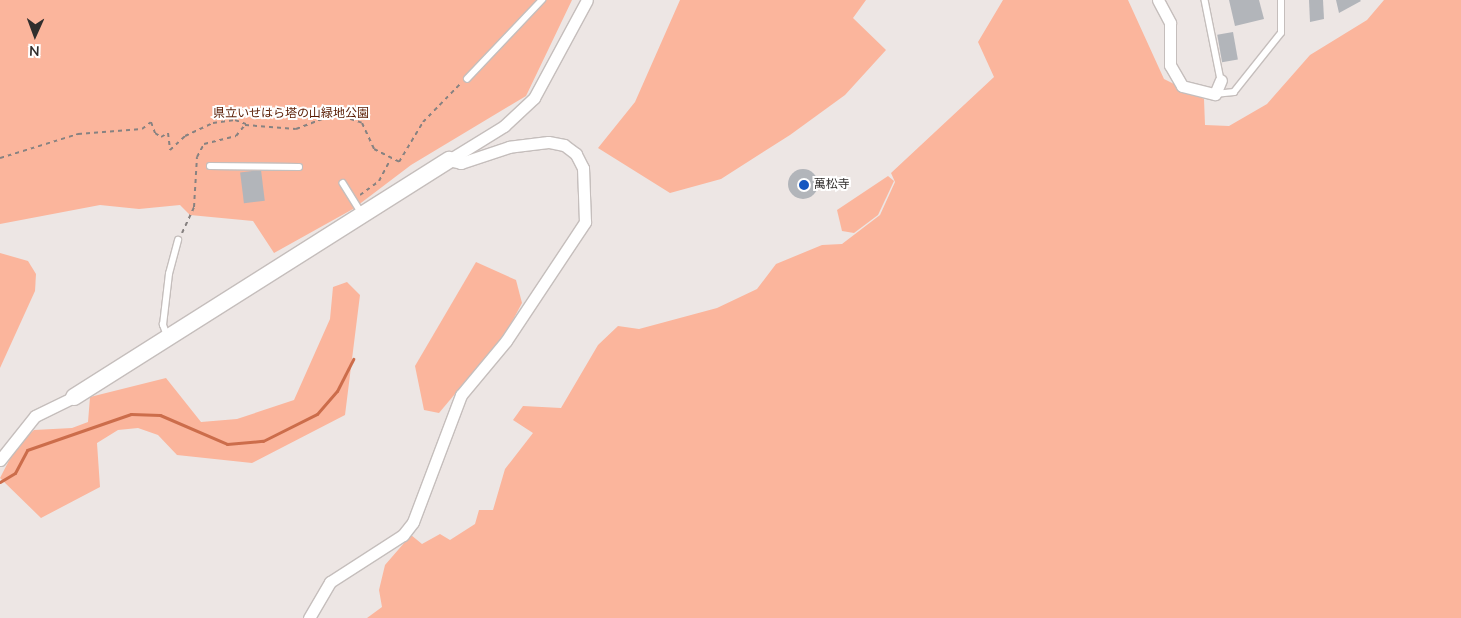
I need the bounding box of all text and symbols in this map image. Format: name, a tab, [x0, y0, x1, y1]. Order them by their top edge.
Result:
north arrow	[10, 10, 60, 60]
text: N	[29, 41, 40, 60]
park label: 県立いせはら塔の山緑地公園	[213, 107, 369, 121]
place label: 萬松寺	[814, 178, 850, 192]
marker: 萬松寺	[798, 179, 810, 191]

